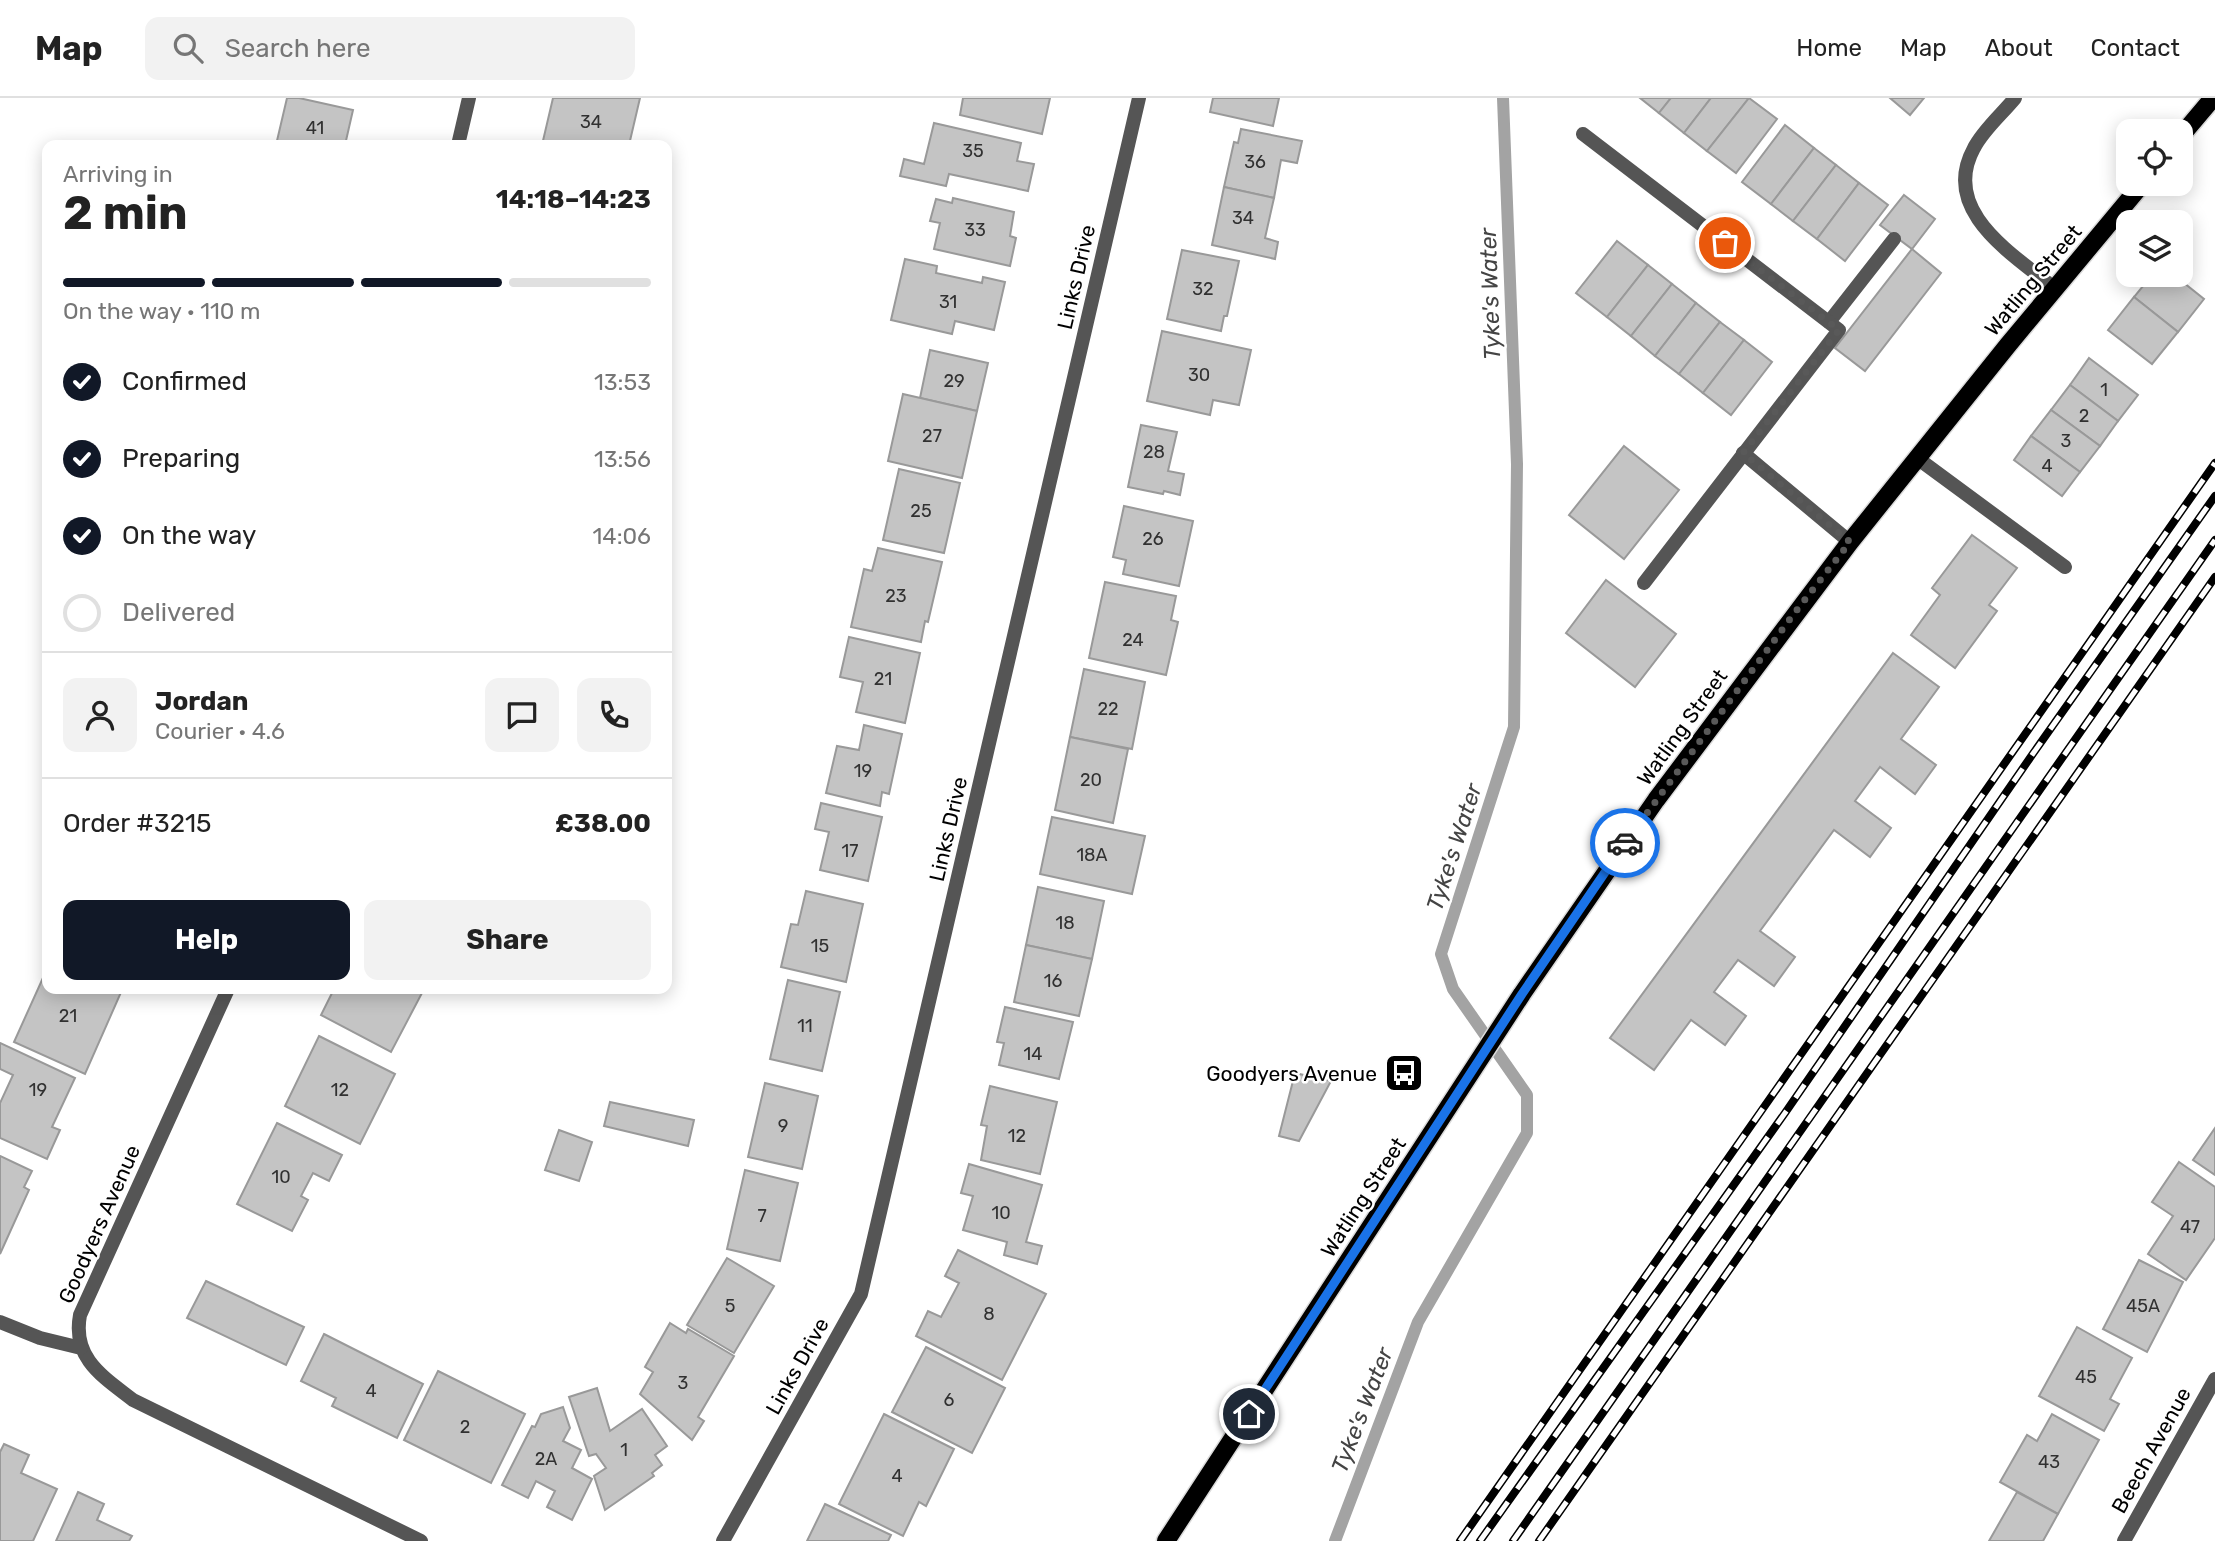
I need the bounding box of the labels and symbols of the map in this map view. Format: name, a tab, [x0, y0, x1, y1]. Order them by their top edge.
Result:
house number: 34	[580, 111, 602, 133]
house number: 41	[306, 117, 324, 139]
house number: 35	[962, 140, 984, 162]
house number: 36	[1244, 151, 1266, 173]
house number: 34	[1232, 207, 1254, 229]
pin	[1695, 213, 1755, 273]
house number: 33	[964, 219, 986, 241]
street label: Watling Street	[1979, 219, 2087, 341]
street label: Links Drive	[1052, 222, 1100, 332]
water label: Tyke's Water	[1474, 226, 1506, 360]
house number: 32	[1192, 278, 1214, 300]
house number: 31	[939, 291, 957, 313]
house number: 30	[1188, 364, 1210, 386]
house number: 29	[943, 370, 965, 392]
house number: 1	[2100, 379, 2108, 401]
house number: 2	[2079, 405, 2089, 427]
house number: 27	[922, 425, 942, 447]
house number: 3	[2061, 430, 2071, 452]
house number: 28	[1143, 441, 1165, 463]
house number: 4	[2041, 455, 2053, 477]
house number: 25	[910, 500, 932, 522]
house number: 26	[1142, 528, 1164, 550]
house number: 23	[885, 585, 907, 607]
house number: 24	[1122, 629, 1144, 651]
street label: Watling Street	[1632, 664, 1732, 790]
house number: 21	[874, 668, 892, 690]
house number: 22	[1097, 698, 1119, 720]
house number: 19	[854, 760, 872, 782]
house number: 20	[1080, 769, 1102, 791]
street label: Links Drive	[924, 774, 972, 884]
water label: Tyke's Water	[1420, 779, 1488, 914]
courier	[1590, 808, 1660, 878]
house number: 17	[842, 840, 858, 862]
house number: 18A	[1076, 844, 1108, 866]
house number: 18	[1055, 912, 1075, 934]
house number: 15	[811, 935, 829, 957]
house number: 16	[1044, 970, 1062, 992]
house number: 21	[59, 1005, 77, 1027]
house number: 11	[797, 1015, 813, 1037]
house number: 14	[1024, 1043, 1042, 1065]
bus stop icon: Goodyers Avenue	[1383, 1052, 1425, 1094]
place label: Goodyers Avenue	[1206, 1061, 1377, 1086]
house number: 19	[29, 1079, 47, 1101]
house number: 12	[331, 1079, 349, 1101]
house number: 9	[778, 1115, 788, 1137]
house number: 12	[1008, 1125, 1026, 1147]
street label: Watling Street	[1315, 1133, 1411, 1261]
street label: Goodyers Avenue	[53, 1141, 145, 1307]
house number: 10	[271, 1166, 291, 1188]
house number: 10	[991, 1202, 1011, 1224]
house number: 7	[757, 1205, 767, 1227]
house number: 47	[2180, 1216, 2200, 1238]
house number: 5	[725, 1295, 735, 1317]
house number: 45A	[2126, 1295, 2160, 1317]
house number: 8	[983, 1303, 995, 1325]
street label: Links Drive	[760, 1313, 834, 1419]
water label: Tyke's Water	[1325, 1342, 1399, 1477]
house number: 45	[2075, 1366, 2097, 1388]
house number: 3	[678, 1372, 688, 1394]
house number: 4	[365, 1380, 377, 1402]
street label: Beech Avenue	[2106, 1383, 2196, 1517]
pin	[1219, 1384, 1279, 1444]
house number: 6	[944, 1389, 955, 1411]
house number: 2	[460, 1416, 470, 1438]
house number: 1	[620, 1439, 628, 1461]
house number: 2A	[535, 1448, 557, 1470]
house number: 43	[2038, 1451, 2060, 1473]
house number: 4	[891, 1465, 903, 1487]

